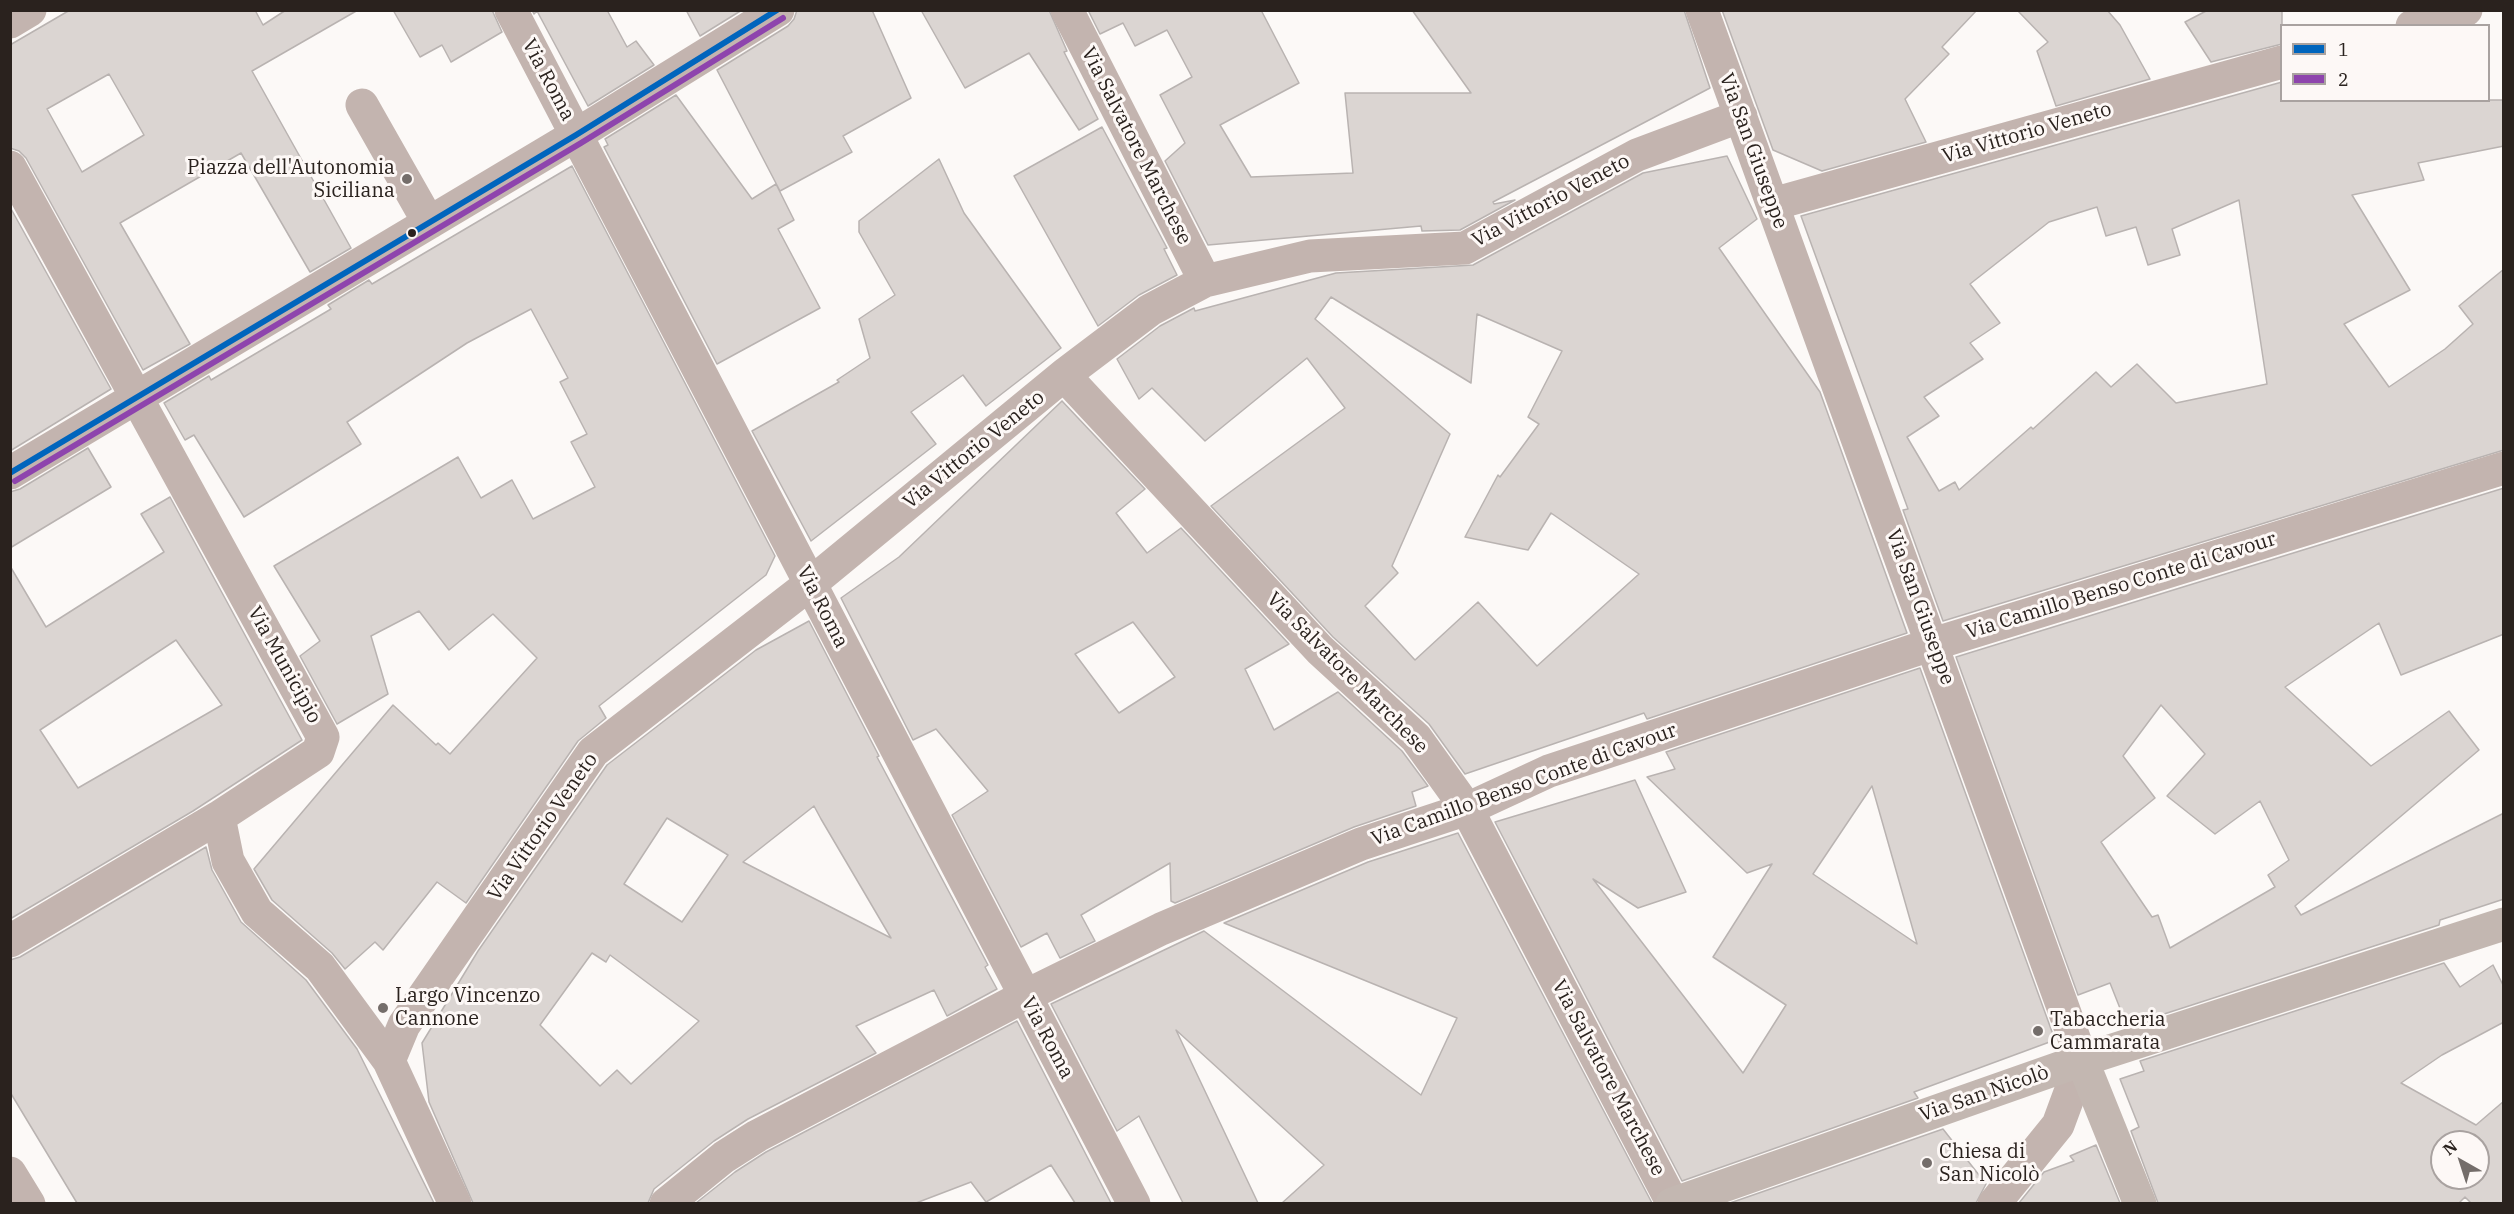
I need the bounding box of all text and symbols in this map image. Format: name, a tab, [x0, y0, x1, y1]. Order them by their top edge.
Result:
legend	[2280, 24, 2490, 102]
street label: Via Roma	[516, 35, 580, 125]
text: 1	[2338, 38, 2349, 61]
street label: Via Salvatore Marchese	[1076, 43, 1196, 249]
text: 2	[2338, 68, 2349, 91]
street label: Via San Giuseppe	[1714, 70, 1792, 232]
street label: Via Vittorio Veneto	[1940, 97, 2114, 169]
street label: Via Vittorio Veneto	[1468, 149, 1634, 253]
place label: Piazza dell'Autonomia Siciliana	[187, 156, 395, 203]
marker: Piazza dell'Autonomia Siciliana	[400, 172, 414, 186]
unlabelled marker	[406, 227, 418, 239]
street label: Via Vittorio Veneto	[898, 386, 1050, 514]
street label: Via San Giuseppe	[1881, 526, 1959, 688]
street label: Via Camillo Benso Conte di Cavour	[1963, 527, 2279, 645]
street label: Via Roma	[791, 562, 853, 652]
street label: Via Salvatore Marchese	[1261, 587, 1433, 759]
street label: Via Municipio	[242, 602, 326, 728]
street label: Via Camillo Benso Conte di Cavour	[1368, 718, 1680, 852]
street label: Via Vittorio Veneto	[483, 748, 603, 906]
street label: Via Salvatore Marchese	[1546, 976, 1670, 1180]
place label: Largo Vincenzo Cannone	[395, 984, 540, 1031]
street label: Via Roma	[1015, 993, 1079, 1083]
marker: Largo Vincenzo Cannone	[376, 1001, 390, 1015]
place label: Tabaccheria Cammarata	[2050, 1008, 2166, 1055]
marker: Tabaccheria Cammarata	[2031, 1024, 2045, 1038]
street label: Via San Nicolò	[1916, 1061, 2052, 1127]
north arrow	[2430, 1130, 2490, 1190]
text: N	[2439, 1136, 2461, 1159]
place label: Chiesa di San Nicolò	[1939, 1140, 2040, 1187]
marker: Chiesa di San Nicolò	[1920, 1156, 1934, 1170]

